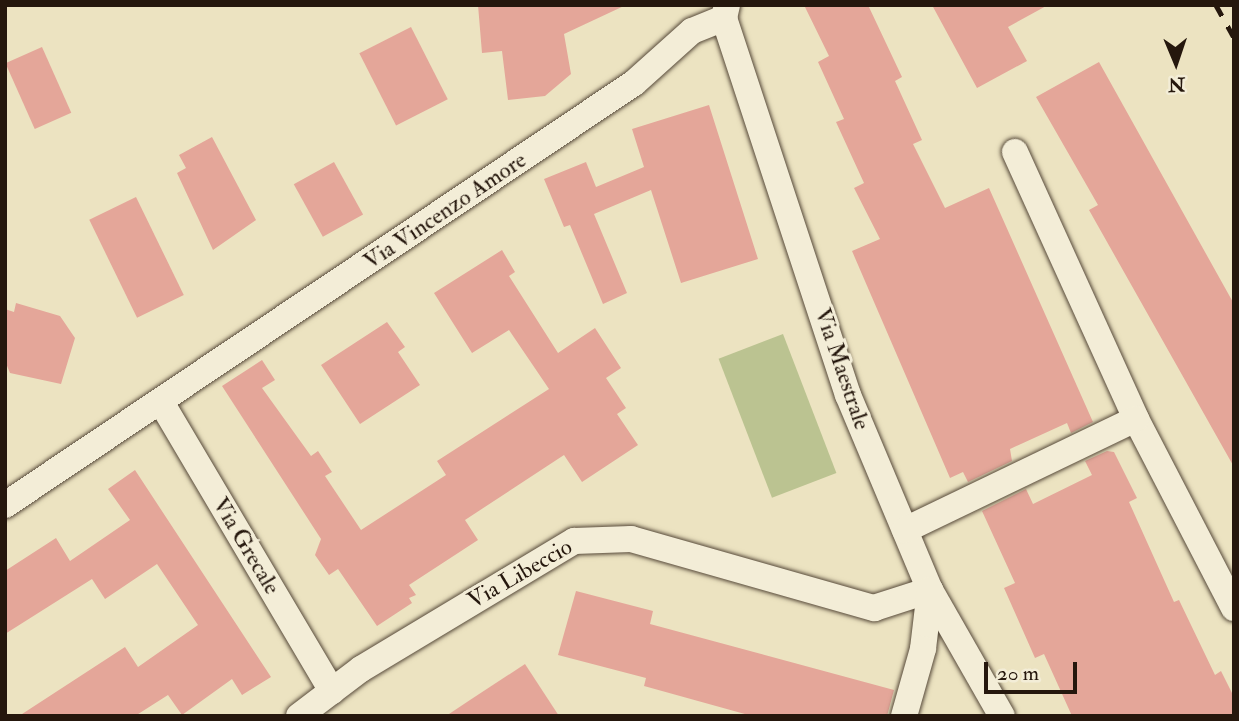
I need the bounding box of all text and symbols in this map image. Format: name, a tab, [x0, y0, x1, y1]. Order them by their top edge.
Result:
north arrow	[1141, 28, 1211, 98]
text: N	[1168, 72, 1186, 96]
street label: Via Vincenzo Amore	[359, 146, 531, 276]
street label: Via Maestrale	[808, 305, 876, 433]
street label: Via Grecale	[206, 493, 286, 599]
street label: Via Libeccio	[463, 533, 577, 615]
scale bar	[987, 648, 1080, 692]
text: 20 m	[997, 660, 1039, 687]

